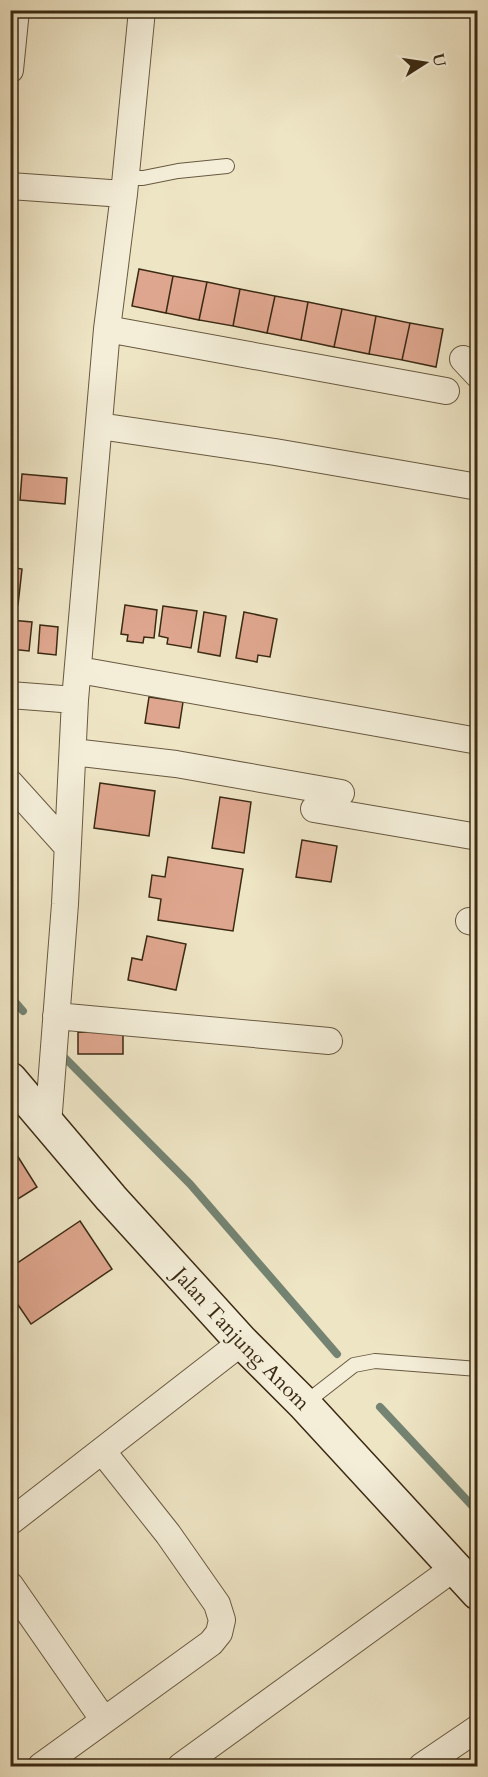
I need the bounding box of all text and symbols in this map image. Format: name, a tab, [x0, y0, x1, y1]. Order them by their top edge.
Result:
north arrow	[395, 33, 455, 93]
text: U	[427, 51, 451, 69]
street label: Jalan Tanjung Anom	[164, 1259, 316, 1417]

